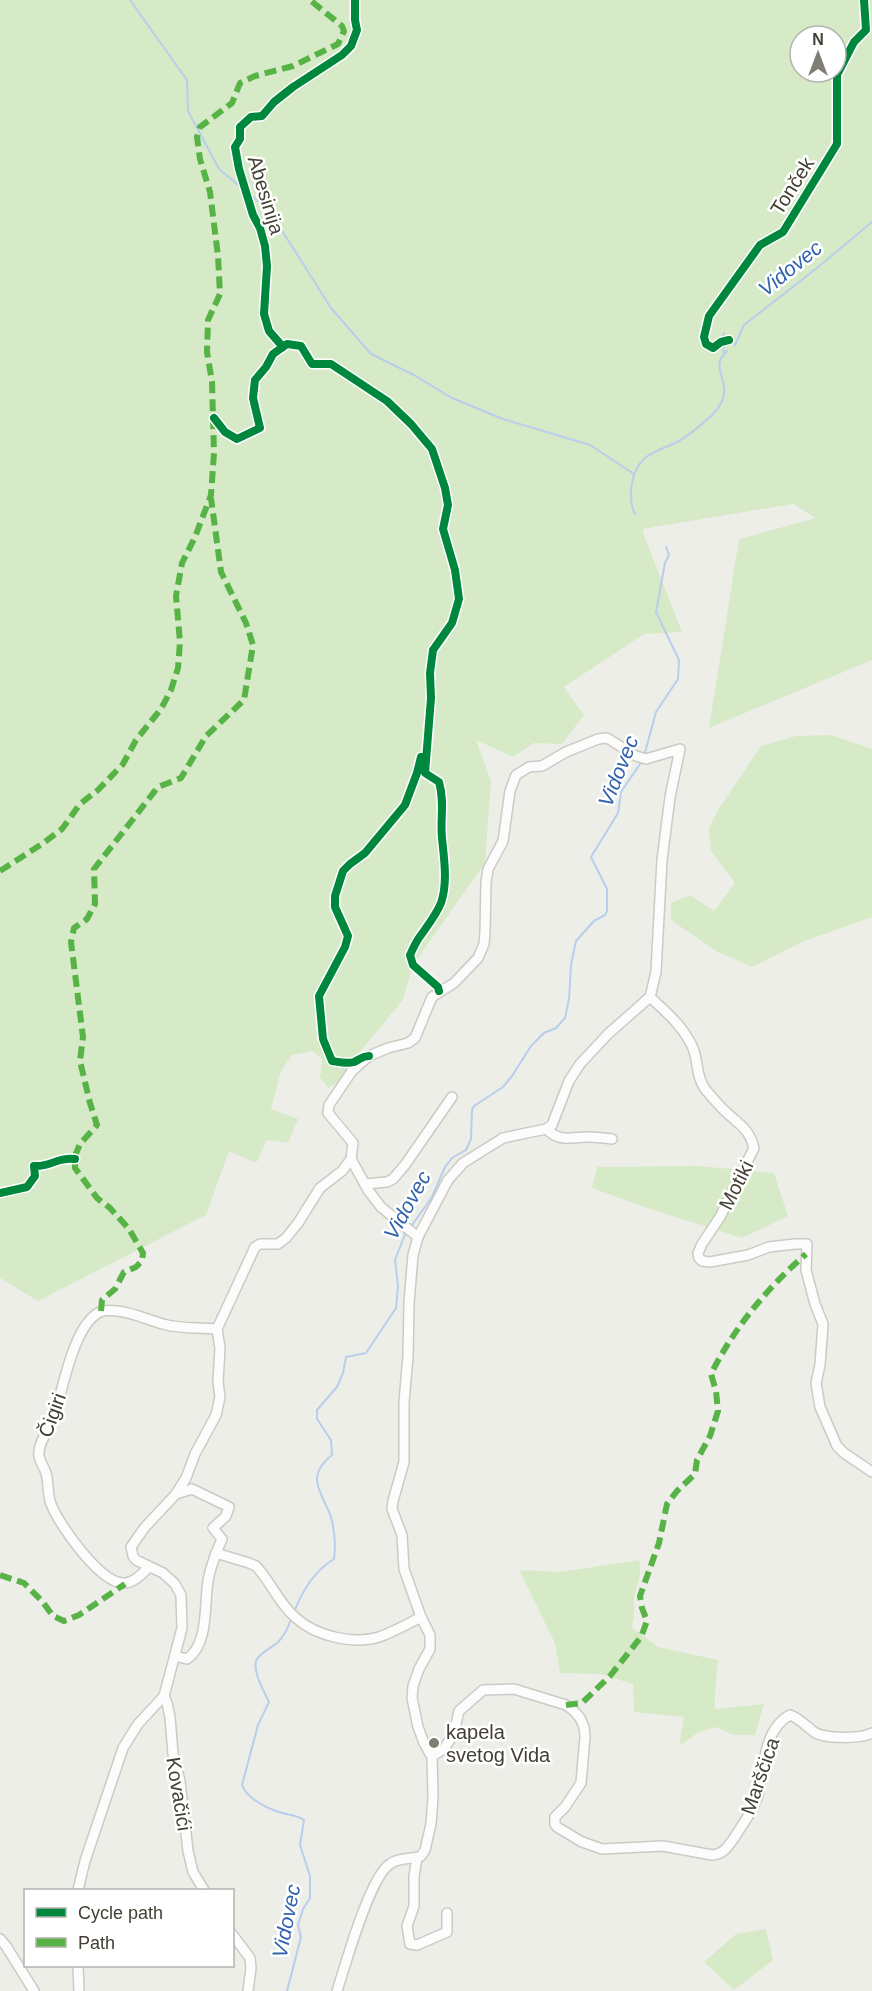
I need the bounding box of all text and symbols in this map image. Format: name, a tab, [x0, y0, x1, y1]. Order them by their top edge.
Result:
north arrow	[788, 24, 848, 84]
text: N	[812, 31, 824, 48]
street label: Tonček	[766, 152, 819, 219]
street label: Abesinija	[244, 153, 289, 238]
water label: Vidovec	[754, 235, 827, 300]
water label: Vidovec	[593, 732, 643, 810]
street label: Motiki	[714, 1157, 758, 1213]
water label: Vidovec	[379, 1166, 435, 1243]
street label: Čigiri	[34, 1390, 70, 1440]
place label: kapela svetog Vida	[446, 1721, 551, 1766]
street label: Marščica	[737, 1734, 784, 1817]
marker: kapela svetog Vida	[427, 1736, 441, 1750]
street label: Kovačići	[162, 1755, 196, 1833]
water label: Vidovec	[268, 1882, 304, 1960]
legend	[24, 1889, 234, 1967]
text: Cycle path	[78, 1903, 163, 1923]
text: Path	[78, 1933, 115, 1953]

